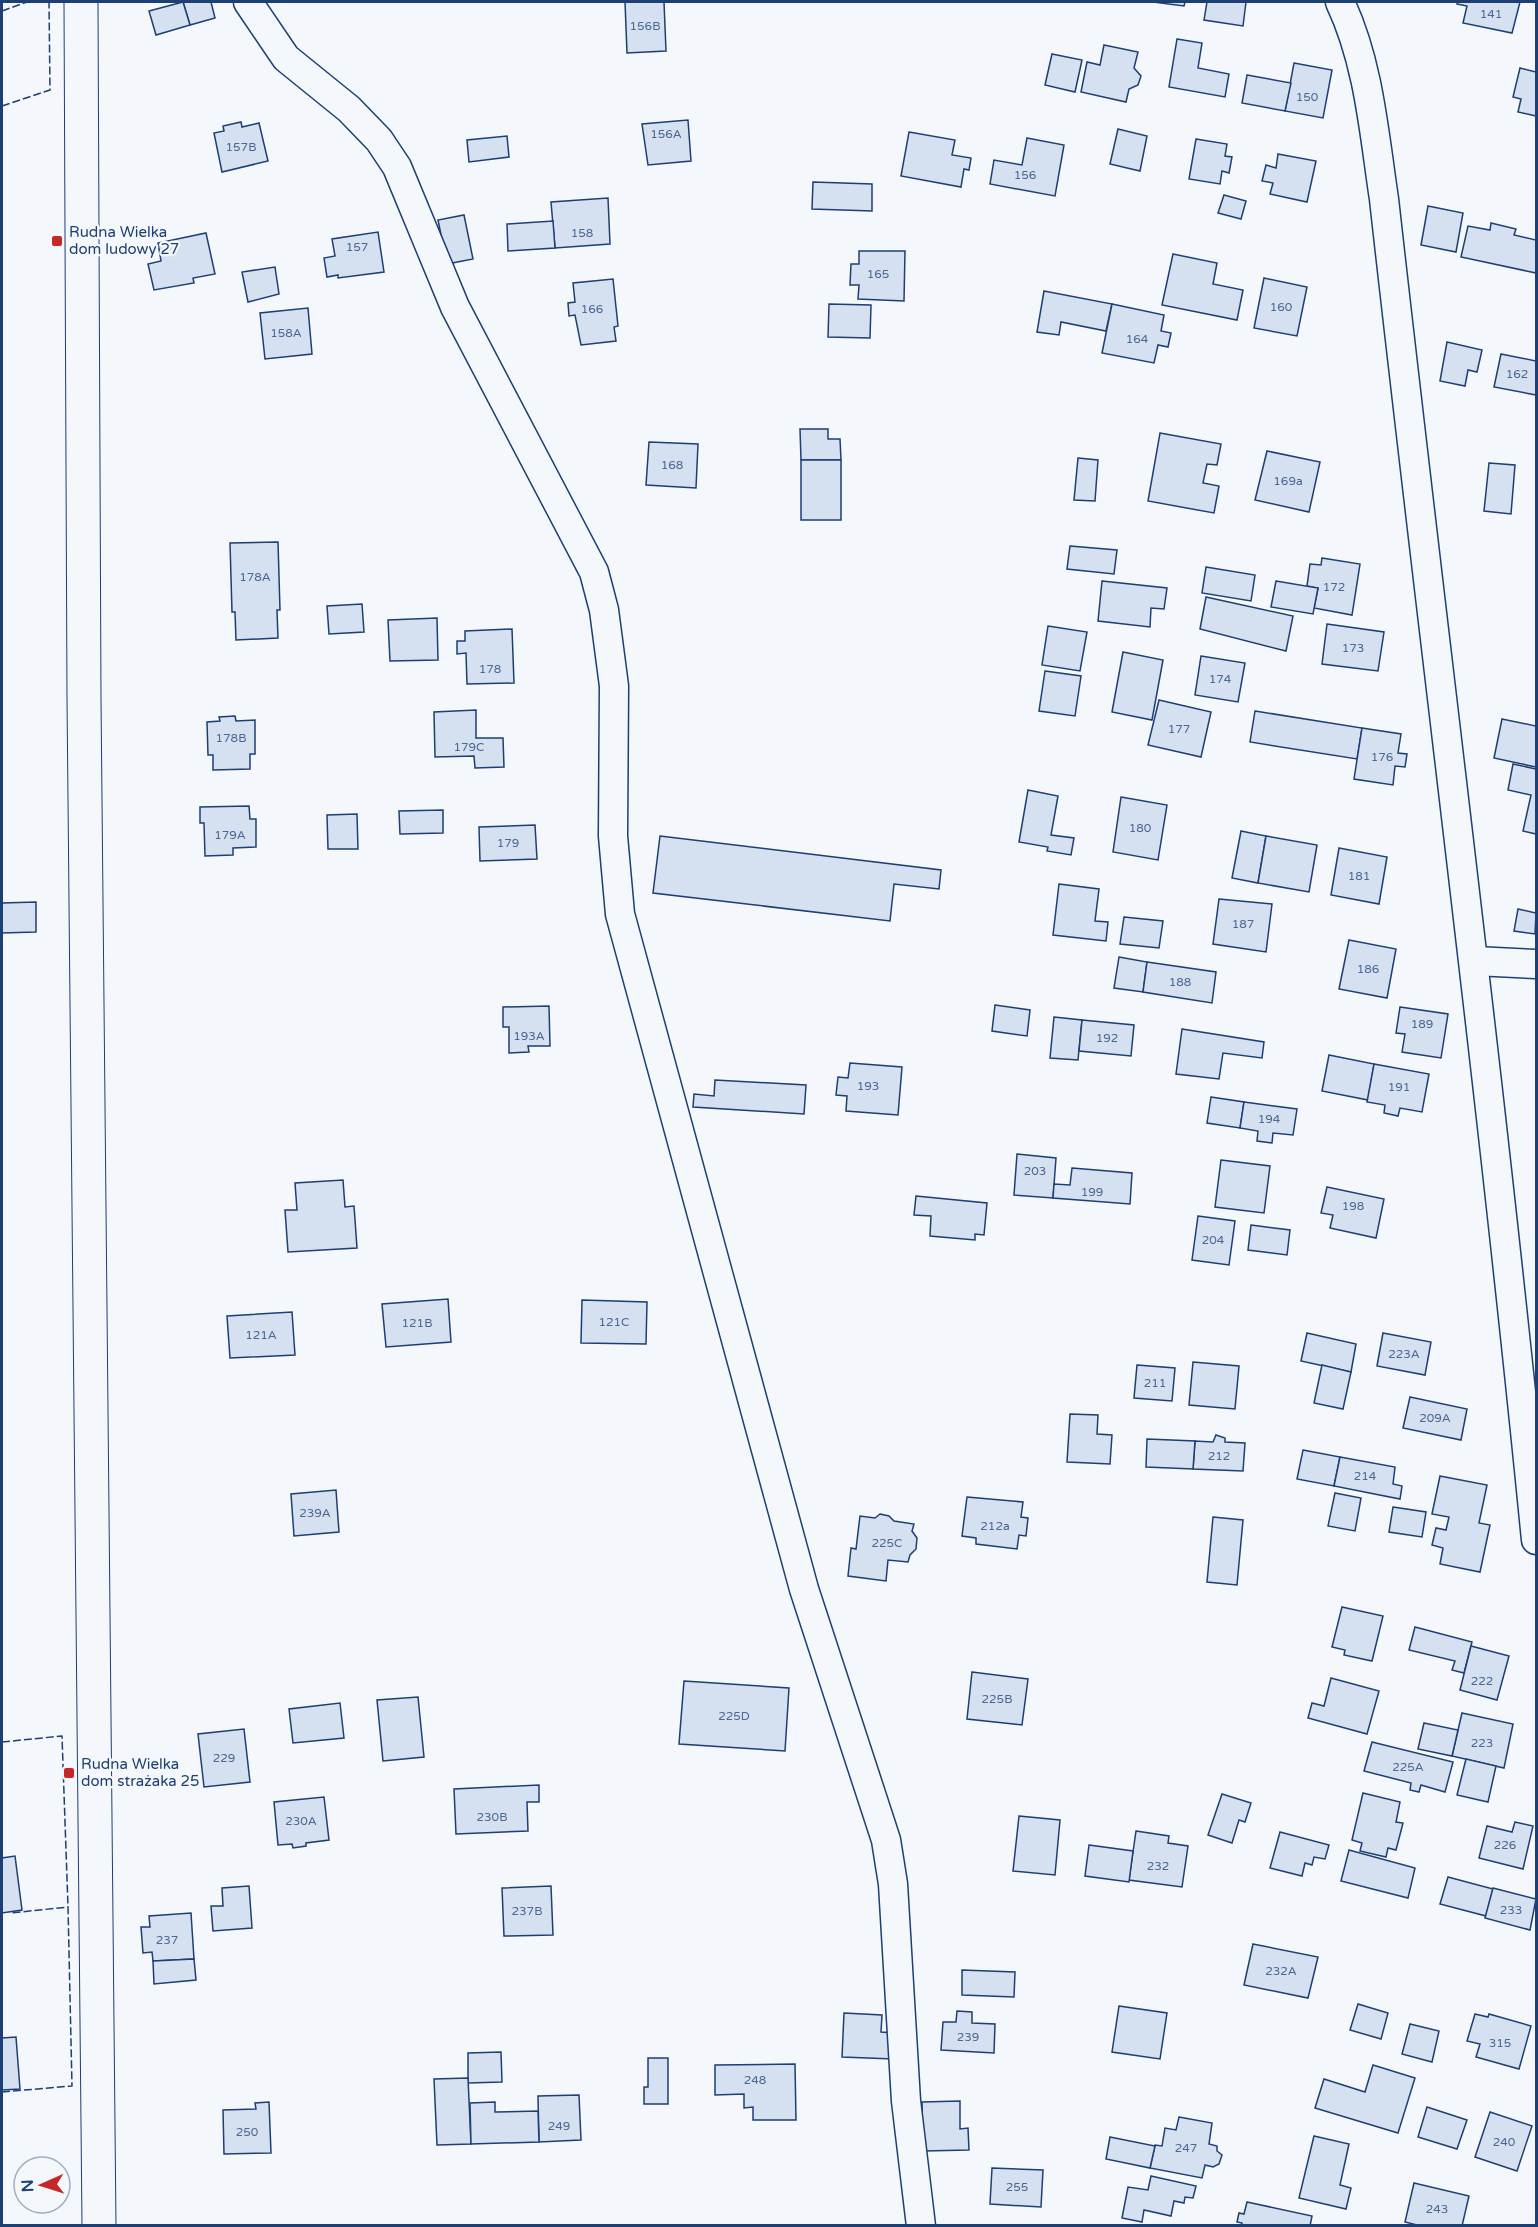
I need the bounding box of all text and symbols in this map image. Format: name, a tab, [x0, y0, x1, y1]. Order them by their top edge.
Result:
house number: 141	[1480, 7, 1502, 21]
house number: 156B	[630, 19, 660, 33]
house number: 150	[1296, 90, 1319, 104]
house number: 156A	[650, 127, 682, 141]
house number: 157B	[226, 140, 256, 154]
house number: 156	[1014, 168, 1036, 182]
place label: Rudna Wielka dom ludowy 27	[69, 223, 179, 258]
house number: 158	[571, 226, 593, 240]
marker: Rudna Wielka dom ludowy 27	[50, 234, 64, 248]
house number: 157	[346, 240, 368, 254]
house number: 165	[867, 267, 889, 281]
house number: 160	[1270, 300, 1293, 314]
house number: 166	[581, 302, 603, 316]
house number: 158A	[270, 326, 302, 340]
house number: 164	[1126, 332, 1149, 346]
house number: 162	[1506, 367, 1528, 381]
house number: 168	[661, 458, 683, 472]
house number: 169a	[1273, 474, 1303, 488]
house number: 178A	[239, 570, 271, 584]
house number: 172	[1323, 580, 1345, 594]
house number: 173	[1342, 641, 1364, 655]
house number: 178	[479, 662, 501, 676]
house number: 174	[1209, 672, 1232, 686]
house number: 177	[1168, 722, 1190, 736]
house number: 178B	[216, 731, 246, 745]
house number: 179C	[454, 740, 484, 754]
house number: 176	[1371, 750, 1393, 764]
house number: 180	[1129, 821, 1152, 835]
house number: 179A	[214, 828, 246, 842]
house number: 179	[497, 836, 519, 850]
house number: 181	[1348, 869, 1370, 883]
house number: 187	[1232, 917, 1254, 931]
house number: 186	[1357, 962, 1379, 976]
house number: 188	[1169, 975, 1191, 989]
house number: 189	[1411, 1017, 1433, 1031]
house number: 193A	[513, 1029, 545, 1043]
house number: 192	[1096, 1031, 1118, 1045]
house number: 193	[857, 1079, 879, 1093]
house number: 191	[1388, 1080, 1410, 1094]
house number: 194	[1258, 1112, 1281, 1126]
house number: 203	[1024, 1164, 1046, 1178]
house number: 199	[1081, 1185, 1103, 1199]
house number: 198	[1342, 1199, 1364, 1213]
house number: 204	[1202, 1233, 1225, 1247]
house number: 121C	[599, 1315, 629, 1329]
house number: 121B	[402, 1316, 432, 1330]
house number: 121A	[245, 1328, 277, 1342]
house number: 223A	[1388, 1347, 1420, 1361]
house number: 211	[1144, 1376, 1166, 1390]
house number: 209A	[1419, 1411, 1451, 1425]
house number: 212	[1208, 1449, 1230, 1463]
house number: 214	[1354, 1469, 1377, 1483]
house number: 239A	[299, 1506, 331, 1520]
house number: 212a	[980, 1519, 1010, 1533]
house number: 225C	[872, 1536, 902, 1550]
house number: 222	[1471, 1674, 1493, 1688]
house number: 225B	[982, 1692, 1012, 1706]
house number: 225D	[718, 1709, 750, 1723]
house number: 223	[1471, 1736, 1493, 1750]
house number: 229	[213, 1751, 235, 1765]
place label: Rudna Wielka dom strażaka 25	[81, 1755, 199, 1790]
house number: 225A	[1392, 1760, 1424, 1774]
marker: Rudna Wielka dom strażaka 25	[62, 1766, 76, 1780]
house number: 230B	[477, 1810, 507, 1824]
house number: 230A	[285, 1814, 317, 1828]
house number: 226	[1494, 1838, 1516, 1852]
house number: 232	[1147, 1859, 1169, 1873]
house number: 233	[1500, 1903, 1522, 1917]
house number: 237B	[512, 1904, 542, 1918]
house number: 237	[156, 1933, 178, 1947]
house number: 232A	[1265, 1964, 1297, 1978]
house number: 239	[957, 2030, 979, 2044]
house number: 315	[1489, 2036, 1511, 2050]
house number: 248	[744, 2073, 766, 2087]
house number: 249	[548, 2119, 570, 2133]
house number: 250	[236, 2125, 259, 2139]
house number: 240	[1493, 2135, 1516, 2149]
house number: 247	[1175, 2141, 1197, 2155]
north arrow	[12, 2155, 72, 2215]
text: N	[18, 2179, 38, 2193]
house number: 255	[1006, 2180, 1028, 2194]
house number: 243	[1426, 2202, 1448, 2216]

